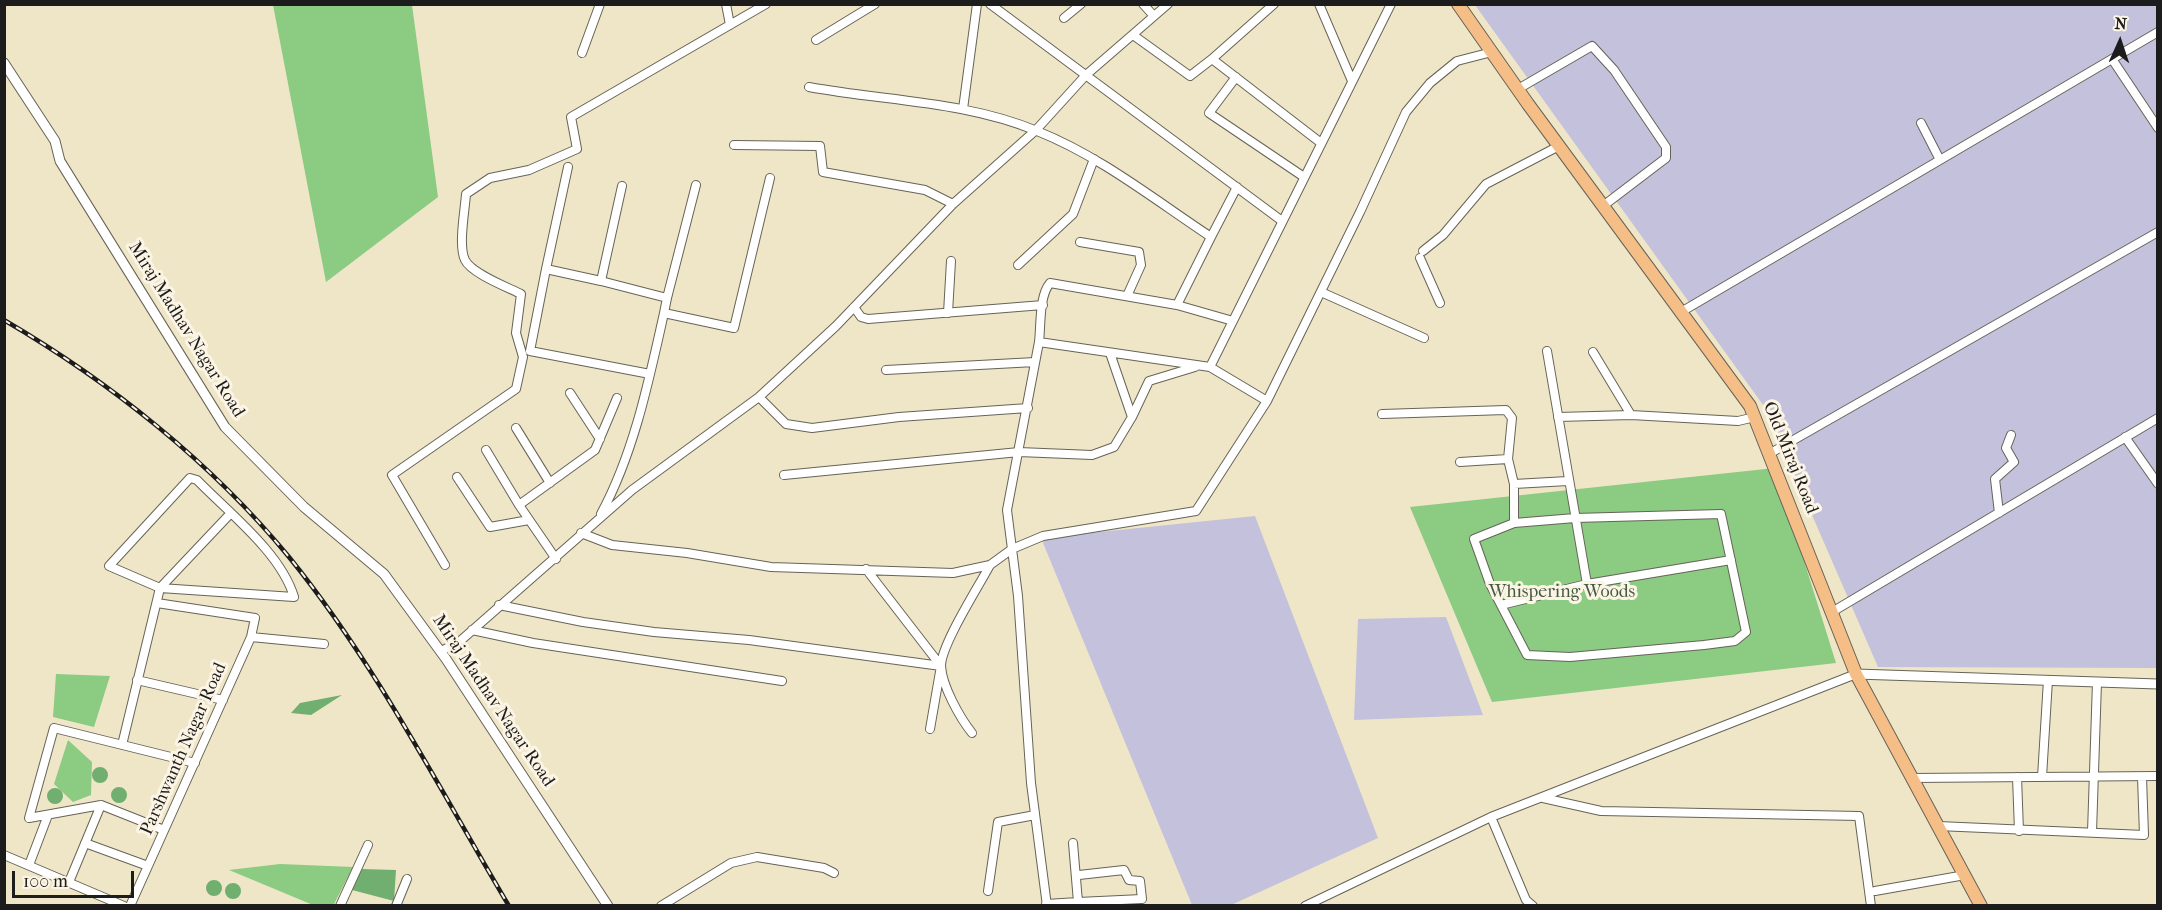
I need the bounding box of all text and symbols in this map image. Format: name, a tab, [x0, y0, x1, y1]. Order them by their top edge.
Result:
north arrow	[2090, 12, 2150, 72]
text: N	[2114, 14, 2128, 33]
street label: Miraj Madhav Nagar Road	[123, 238, 249, 422]
street label: Old Miraj Road	[1758, 399, 1822, 517]
park label: Whispering Woods	[1489, 582, 1635, 604]
street label: Miraj Madhav Nagar Road	[427, 611, 559, 791]
street label: Parshwanth Nagar Road	[136, 660, 232, 838]
scale bar	[15, 859, 136, 897]
text: 100 m	[23, 871, 68, 892]

